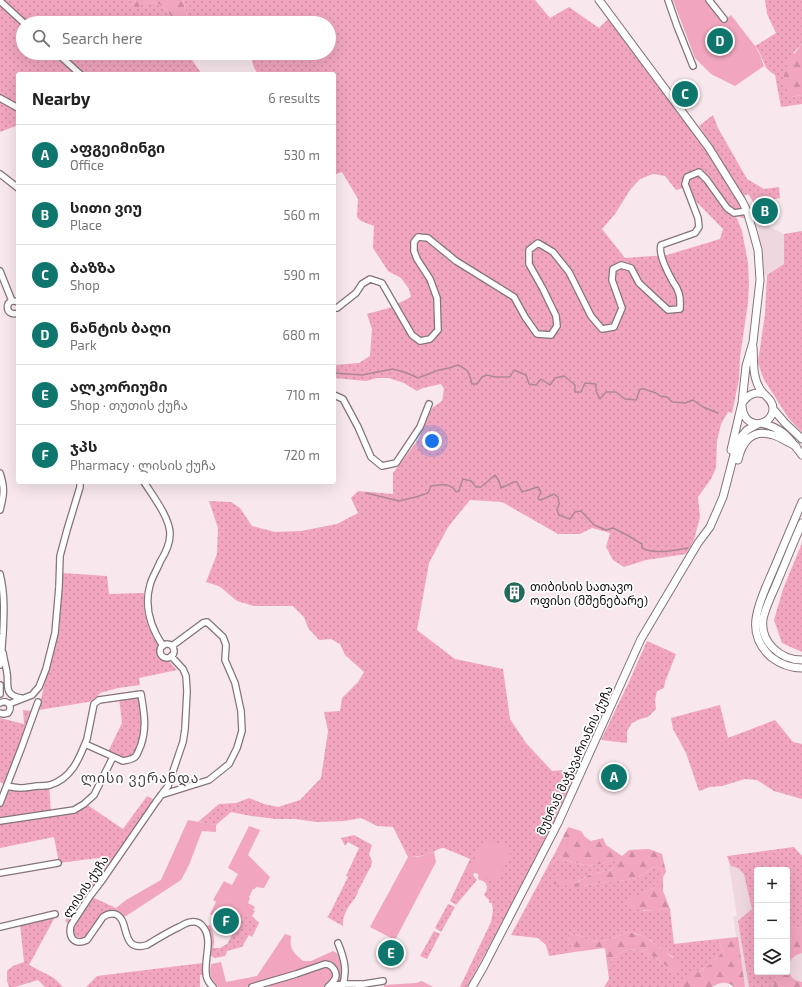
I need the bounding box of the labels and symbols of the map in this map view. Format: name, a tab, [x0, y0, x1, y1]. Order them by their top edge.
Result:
pin: D	[707, 26, 733, 56]
pin: C	[672, 79, 698, 109]
pin: B	[752, 196, 778, 226]
your location	[422, 431, 442, 451]
place label: თიბისის სათავო ოფისი (მშენებარე)	[530, 579, 648, 608]
building icon: თიბისის სათავო ოფისი (მშენებარე)	[501, 580, 527, 606]
street label: მუხრან მაჭავარიანის ქუჩა	[533, 683, 616, 837]
pin: A	[601, 762, 627, 792]
district label: ლისი ვერანდა	[81, 769, 199, 787]
street label: ლისის ქუჩა	[59, 852, 113, 921]
pin: F	[213, 906, 239, 936]
pin: E	[378, 938, 404, 968]

